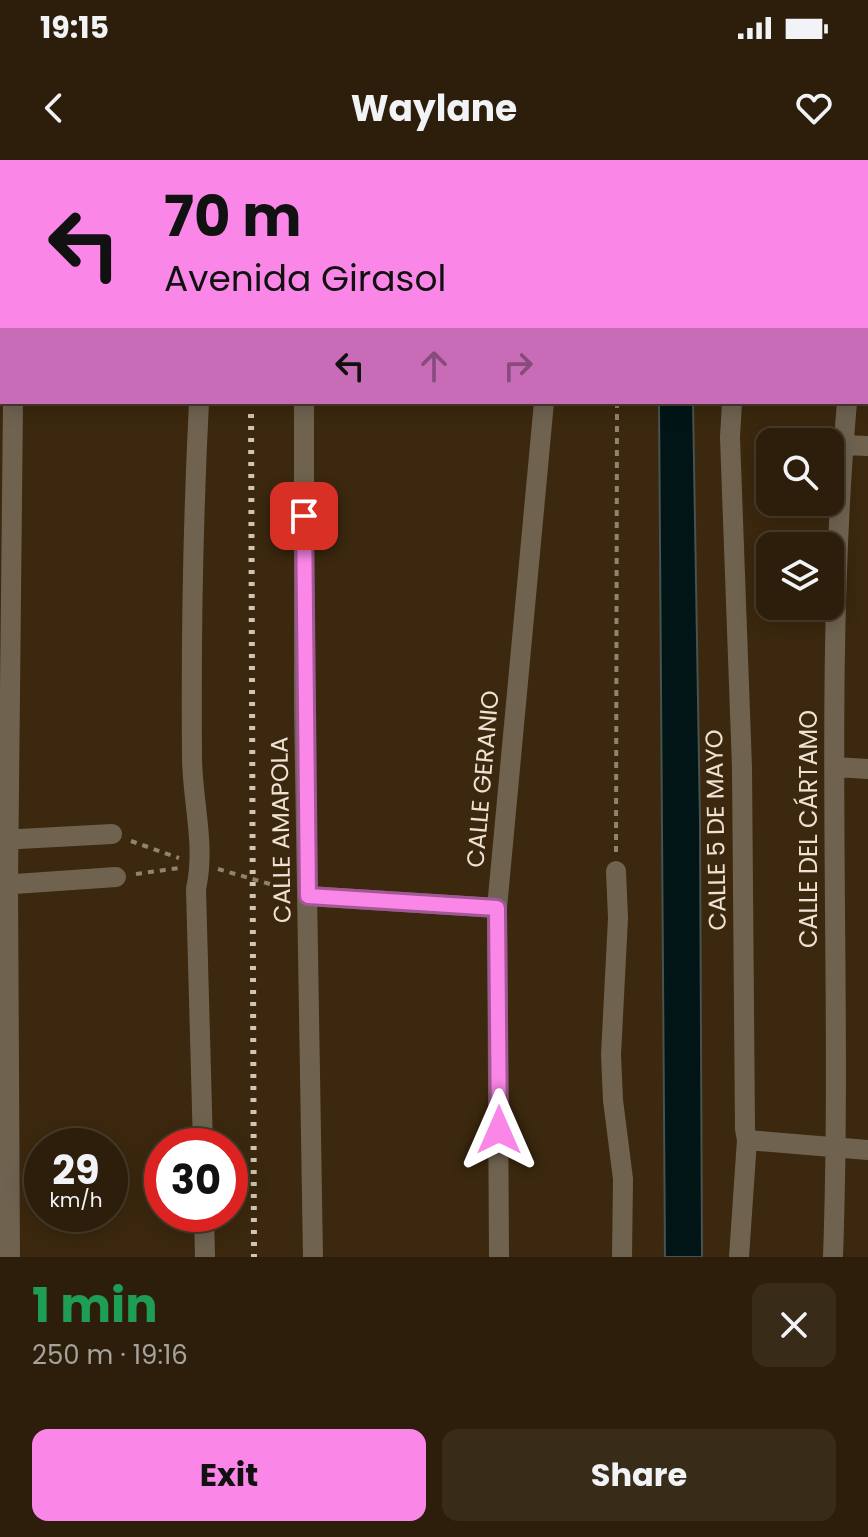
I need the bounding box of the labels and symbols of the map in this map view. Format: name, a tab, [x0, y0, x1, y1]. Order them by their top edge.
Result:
pin	[270, 482, 338, 550]
street label: CALLE GERANIO	[458, 689, 507, 869]
street label: CALLE DEL CÁRTAMO	[792, 710, 825, 948]
street label: CALLE 5 DE MAYO	[697, 729, 734, 931]
street label: CALLE AMAPOLA	[262, 736, 299, 924]
position arrow	[457, 1088, 541, 1172]
speed limit sign: 30	[144, 1128, 248, 1232]

